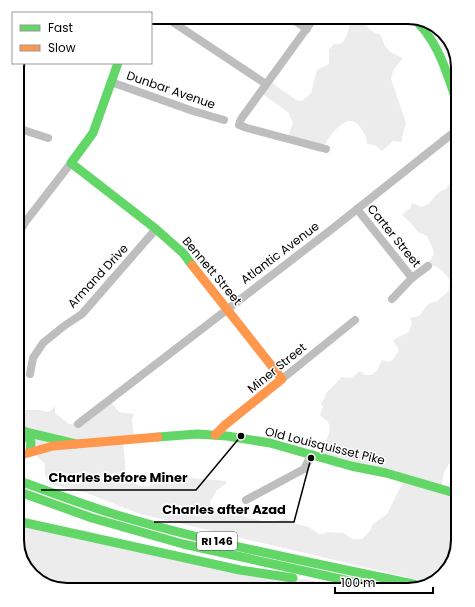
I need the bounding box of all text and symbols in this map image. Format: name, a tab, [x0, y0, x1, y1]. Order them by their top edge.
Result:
legend	[12, 12, 152, 64]
text: Fast	[48, 19, 73, 36]
text: Slow	[48, 39, 76, 56]
street label: Dunbar Avenue	[125, 66, 218, 113]
street label: Carter Street	[364, 201, 425, 271]
street label: Atlantic Avenue	[237, 218, 322, 288]
street label: Bennett Street	[179, 233, 246, 309]
street label: Armand Drive	[63, 240, 132, 311]
street label: Miner Street	[244, 339, 310, 397]
street label: Old Louisquisset Pike	[263, 422, 387, 469]
callout: Charles before Miner	[41, 465, 196, 490]
text: Charles before Miner	[48, 468, 188, 487]
callout: Charles after Azad	[154, 497, 294, 522]
text: Charles after Azad	[162, 500, 286, 519]
road number: RI 146	[197, 532, 237, 550]
scale bar	[335, 569, 433, 595]
text: 100 m	[341, 574, 375, 591]

